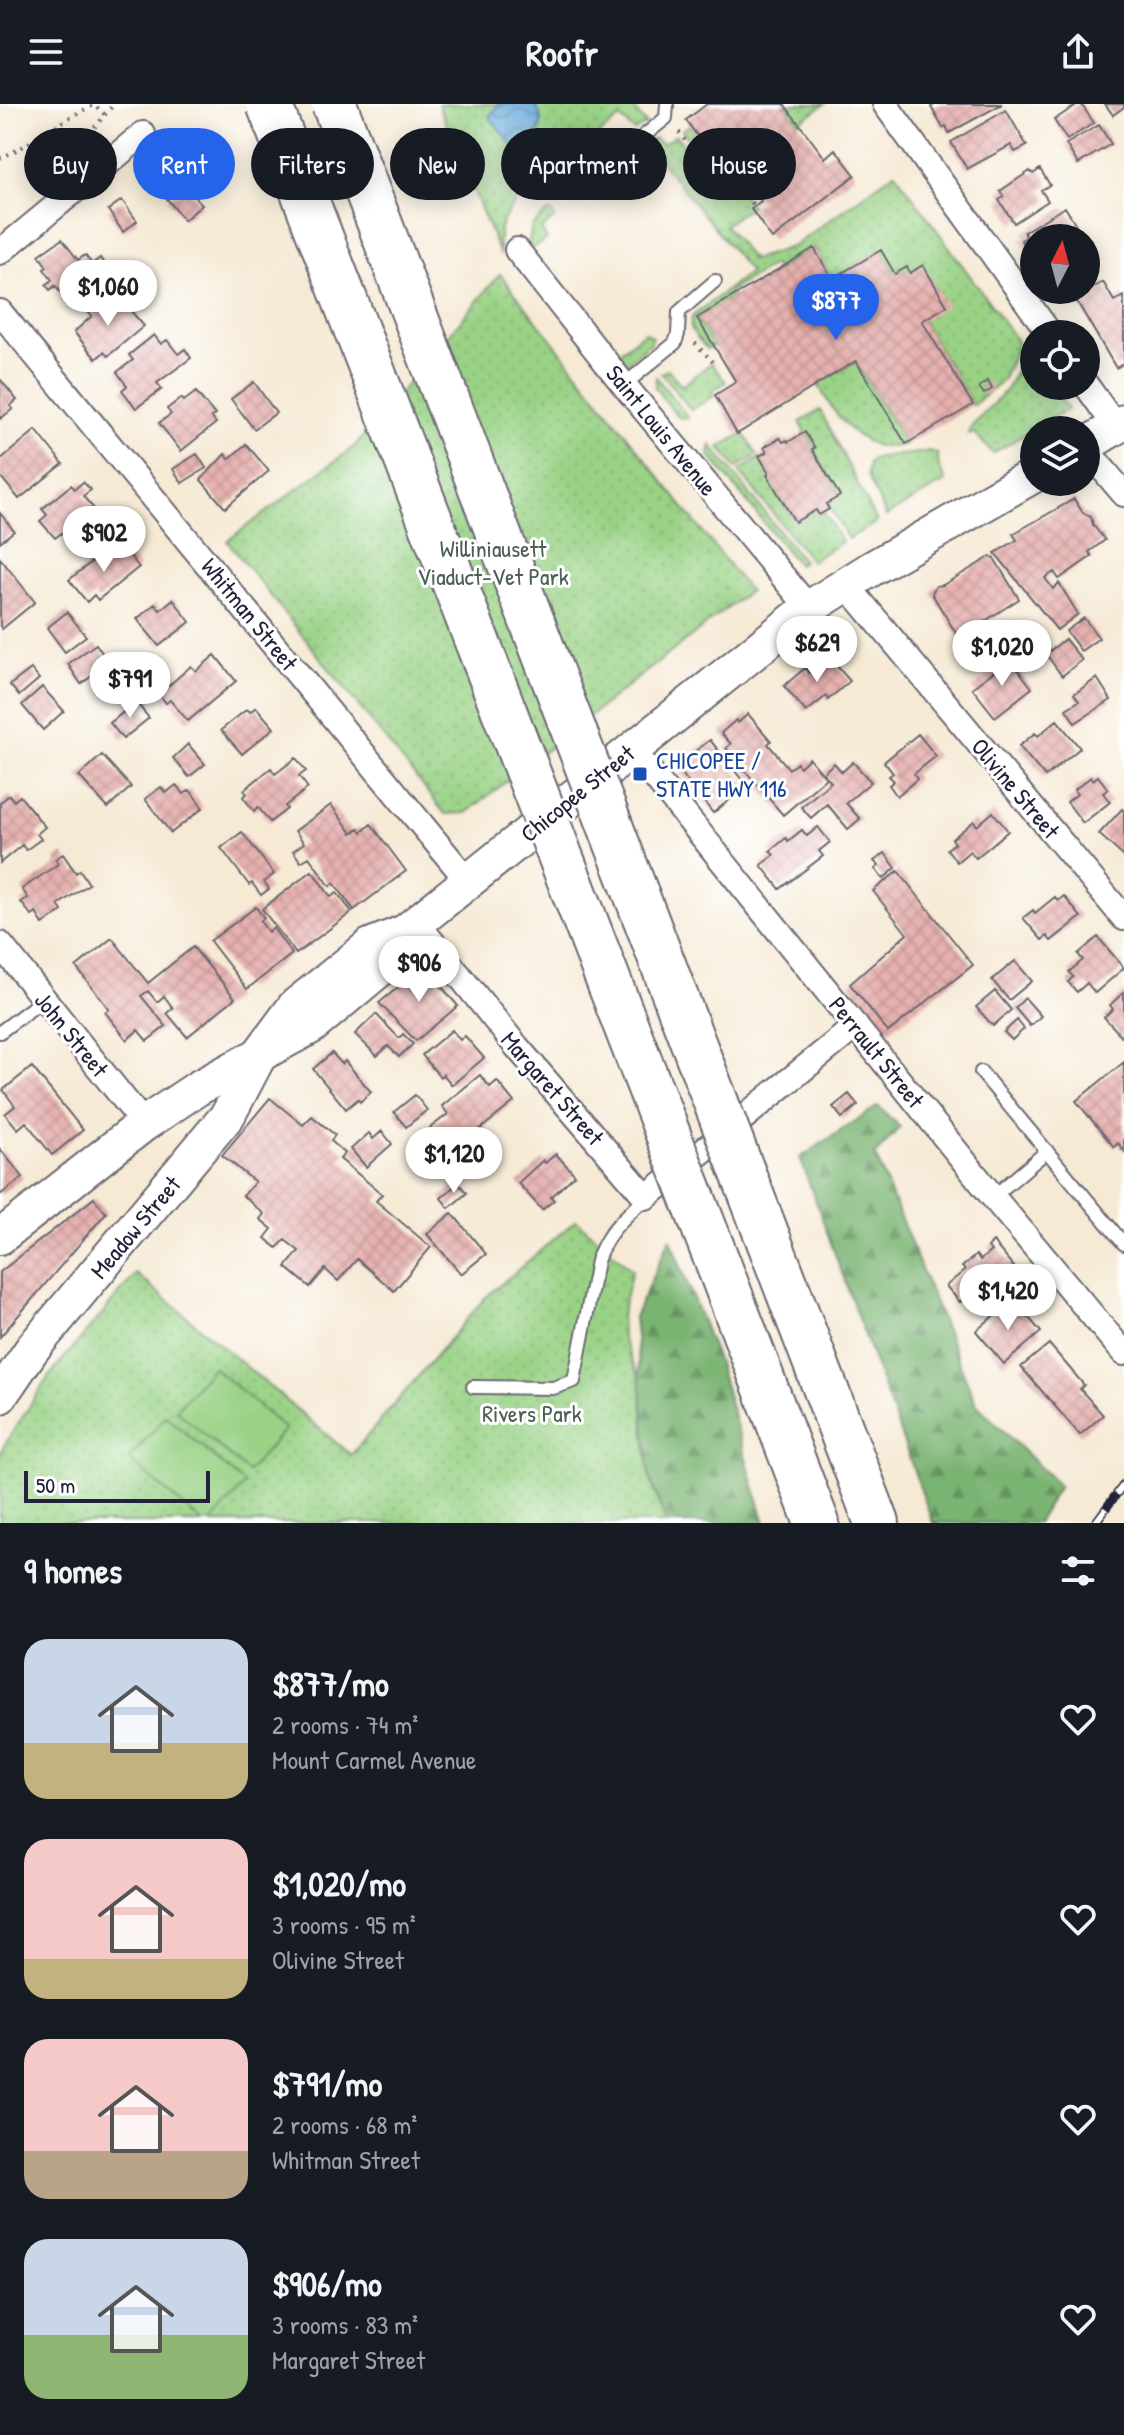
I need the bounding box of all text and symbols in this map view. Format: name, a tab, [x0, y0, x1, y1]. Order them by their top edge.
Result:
text: Roofr	[526, 28, 598, 77]
icon: menu	[24, 30, 68, 74]
icon: share	[1056, 30, 1100, 74]
chip: Buy	[24, 128, 117, 200]
chip: Rent	[133, 128, 235, 200]
chip: Filters	[251, 128, 374, 200]
chip: New	[390, 128, 485, 200]
chip: Apartment	[501, 128, 667, 200]
chip: House	[683, 128, 796, 200]
north arrow	[1020, 224, 1100, 304]
map controls	[1020, 224, 1100, 496]
pin: $1,060	[43, 260, 173, 328]
text: $1,060	[77, 268, 139, 303]
pin: $877	[789, 274, 883, 342]
text: $877	[811, 282, 861, 317]
button: locate	[1020, 320, 1100, 400]
street label: Saint Louis Avenue	[599, 358, 725, 502]
button: layers	[1020, 416, 1100, 496]
pin: $902	[57, 506, 151, 574]
text: $902	[81, 514, 127, 549]
park label: Williniausett Viaduct-Vet Park	[417, 532, 569, 592]
street label: Whitman Street	[195, 551, 306, 678]
pin: $629	[770, 616, 864, 684]
pin: $1,020	[937, 620, 1067, 688]
text: $629	[794, 624, 840, 659]
text: $1,020	[970, 628, 1034, 663]
pin: $791	[83, 652, 177, 720]
text: $791	[107, 660, 153, 695]
street label: Olivine Street	[965, 731, 1068, 846]
street label: Chicopee Street	[513, 737, 641, 849]
place label: CHICOPEE / STATE HWY 116	[656, 744, 786, 804]
marker: CHICOPEE / STATE HWY 116	[631, 765, 649, 783]
pin: $906	[372, 936, 466, 1004]
text: $906	[397, 944, 441, 979]
street label: John Street	[28, 985, 117, 1084]
street label: Perrault Street	[822, 990, 932, 1115]
street label: Margaret Street	[495, 1024, 612, 1152]
pin: $1,120	[389, 1127, 519, 1195]
text: $1,120	[423, 1135, 485, 1170]
street label: Meadow Street	[83, 1168, 188, 1285]
pin: $1,420	[943, 1264, 1073, 1332]
text: $1,420	[977, 1272, 1039, 1307]
park label: Rivers Park	[482, 1397, 582, 1429]
scale bar	[24, 1467, 210, 1503]
text: 50 m	[36, 1470, 75, 1500]
text: 9 homes	[24, 1548, 122, 1594]
icon: filters	[1056, 1549, 1100, 1593]
text: $877/mo	[272, 1661, 389, 1707]
icon: home	[88, 1671, 184, 1767]
icon: heart	[1056, 1697, 1100, 1741]
text: 2 rooms · 74 m²	[272, 1707, 418, 1742]
text: Mount Carmel Avenue	[272, 1742, 476, 1777]
text: $1,020/mo	[272, 1861, 406, 1907]
icon: home	[88, 1871, 184, 1967]
icon: heart	[1056, 1897, 1100, 1941]
text: 3 rooms · 95 m²	[272, 1907, 416, 1942]
text: Olivine Street	[272, 1942, 404, 1977]
text: $791/mo	[272, 2061, 382, 2107]
icon: home	[88, 2071, 184, 2167]
icon: heart	[1056, 2097, 1100, 2141]
text: 2 rooms · 68 m²	[272, 2107, 417, 2142]
text: Whitman Street	[272, 2142, 420, 2177]
text: $906/mo	[272, 2261, 382, 2307]
icon: home	[88, 2271, 184, 2367]
icon: heart	[1056, 2297, 1100, 2341]
text: 3 rooms · 83 m²	[272, 2307, 418, 2342]
text: Margaret Street	[272, 2342, 425, 2377]

